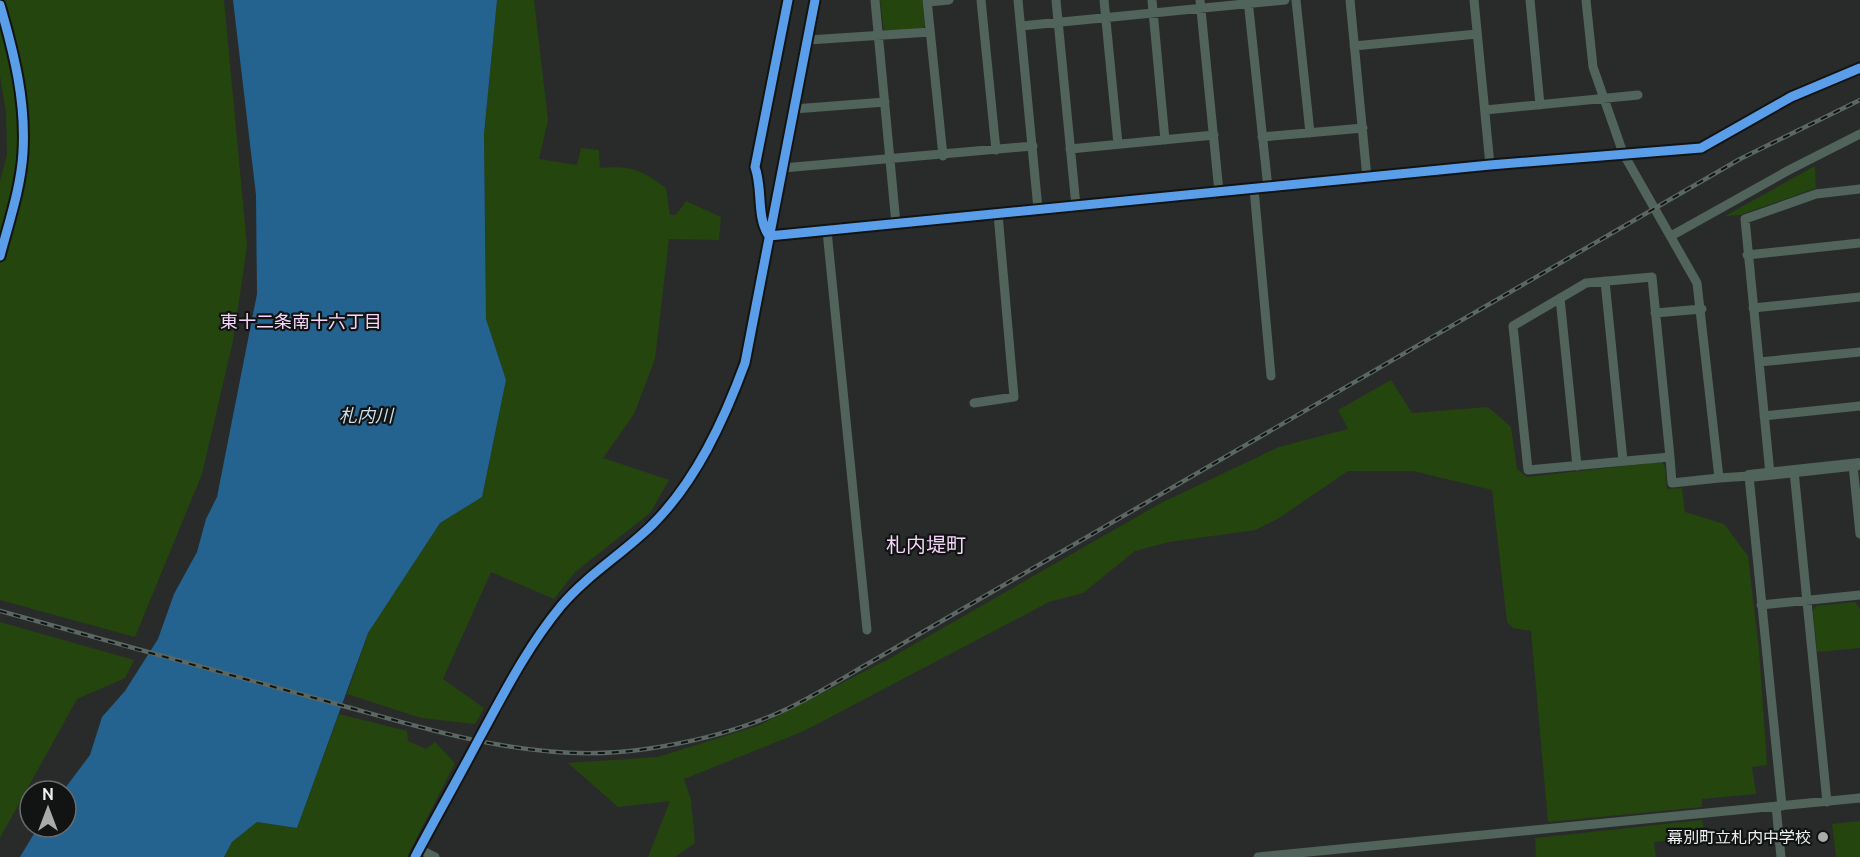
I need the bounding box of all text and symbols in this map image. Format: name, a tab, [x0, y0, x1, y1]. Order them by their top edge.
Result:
district label: 東十二条南十六丁目	[220, 311, 382, 331]
water label: 札内川	[339, 405, 395, 425]
district label: 札内堤町	[886, 533, 966, 556]
north arrow	[18, 779, 78, 839]
text: N	[42, 785, 54, 803]
place label: 幕別町立札内中学校	[1667, 828, 1811, 846]
marker: 幕別町立札内中学校	[1816, 830, 1830, 844]

